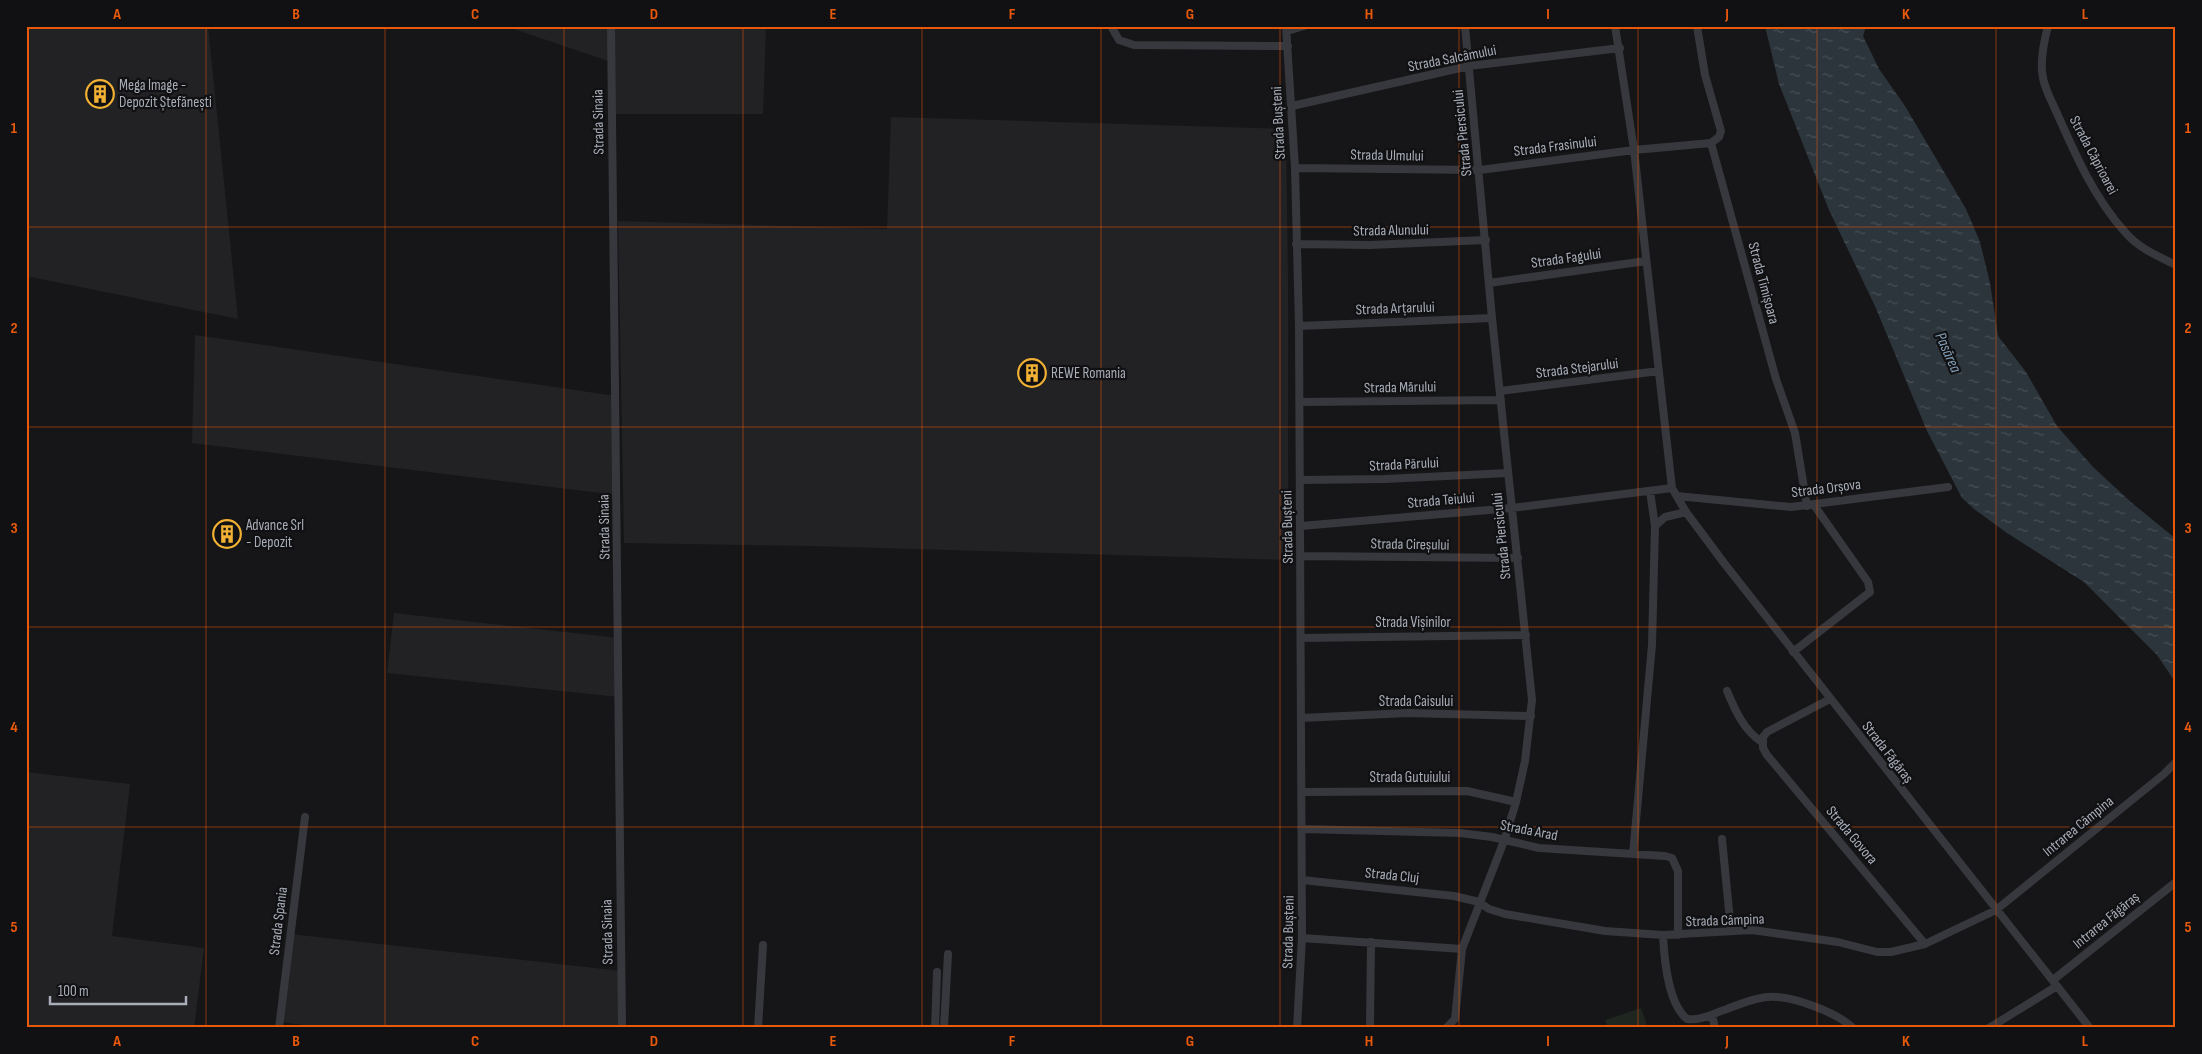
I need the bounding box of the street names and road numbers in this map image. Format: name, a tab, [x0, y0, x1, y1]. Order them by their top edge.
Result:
street label: Strada Salcâmului	[1406, 41, 1498, 76]
street label: Strada Bușteni	[1267, 86, 1290, 160]
street label: Strada Sinaia	[588, 89, 609, 155]
street label: Strada Piersicului	[1448, 89, 1476, 177]
street label: Strada Căprioarei	[2065, 113, 2122, 198]
street label: Strada Frasinului	[1512, 132, 1598, 161]
street label: Strada Ulmului	[1350, 145, 1424, 166]
street label: Strada Alunului	[1353, 220, 1429, 241]
street label: Strada Timișoara	[1744, 240, 1784, 326]
street label: Strada Fagului	[1530, 244, 1603, 273]
street label: Strada Arțarului	[1355, 298, 1435, 319]
street label: Strada Stejarului	[1535, 354, 1620, 383]
street label: Strada Mărului	[1364, 377, 1437, 398]
street label: Strada Părului	[1369, 453, 1439, 476]
street label: Strada Orșova	[1790, 475, 1862, 502]
street label: Strada Teiului	[1407, 488, 1476, 513]
street label: Strada Bușteni	[1277, 490, 1298, 564]
street label: Strada Piersicului	[1487, 492, 1515, 580]
street label: Strada Sinaia	[594, 494, 615, 560]
street label: Strada Cireșului	[1370, 534, 1450, 555]
street label: Strada Vișinilor	[1375, 613, 1451, 632]
street label: Strada Caisului	[1379, 692, 1453, 711]
street label: Strada Făgăraș	[1858, 718, 1918, 787]
street label: Strada Gutuiului	[1370, 768, 1451, 787]
street label: Intrarea Câmpina	[2039, 792, 2118, 861]
street label: Strada Govora	[1822, 802, 1882, 869]
street label: Strada Arad	[1499, 816, 1559, 845]
street label: Strada Cluj	[1364, 863, 1420, 888]
street label: Strada Spania	[265, 886, 292, 956]
street label: Intrarea Făgăraș	[2069, 888, 2143, 953]
street label: Strada Bușteni	[1278, 895, 1299, 969]
street label: Strada Sinaia	[597, 899, 618, 965]
street label: Strada Câmpina	[1685, 910, 1765, 931]

